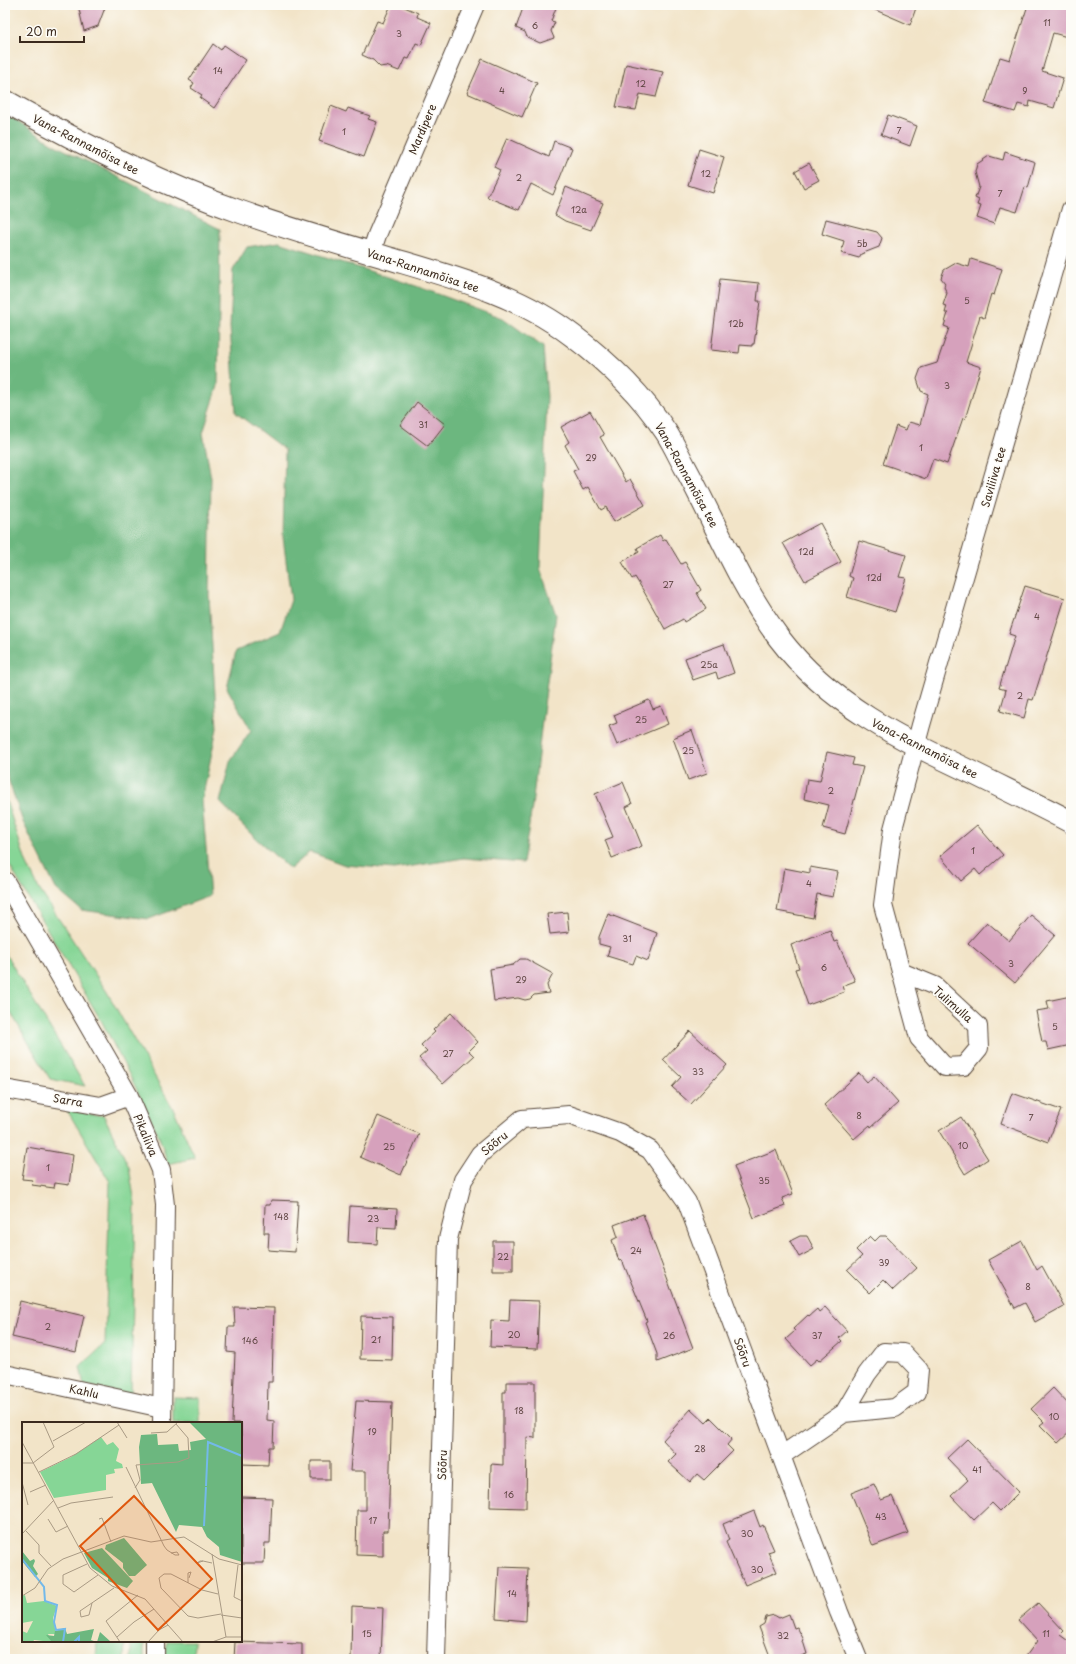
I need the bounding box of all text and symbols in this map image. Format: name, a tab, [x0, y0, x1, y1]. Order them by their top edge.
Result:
house number: 11	[1043, 15, 1051, 29]
scale bar	[20, 18, 84, 44]
house number: 6	[532, 18, 538, 32]
text: 20 m	[26, 22, 57, 40]
house number: 3	[396, 26, 402, 40]
house number: 14	[213, 63, 223, 77]
house number: 12	[636, 76, 646, 90]
house number: 4	[499, 83, 505, 97]
house number: 9	[1022, 83, 1028, 97]
street label: Mardipere	[404, 101, 440, 157]
street label: Vana-Rannamõisa tee	[30, 110, 142, 178]
house number: 7	[896, 123, 902, 137]
house number: 1	[342, 124, 346, 138]
house number: 12	[701, 166, 711, 180]
house number: 2	[516, 170, 522, 184]
house number: 7	[997, 186, 1003, 200]
house number: 12a	[571, 202, 587, 216]
house number: 5b	[857, 236, 867, 250]
street label: Vana-Rannamõisa tee	[364, 244, 482, 296]
house number: 5	[964, 293, 970, 307]
house number: 12b	[728, 316, 744, 330]
house number: 3	[944, 378, 950, 392]
house number: 31	[418, 417, 428, 431]
street label: Vana-Rannamõisa tee	[651, 419, 723, 531]
house number: 1	[919, 440, 923, 454]
street label: Saviliiva tee	[976, 444, 1010, 509]
house number: 29	[585, 450, 597, 464]
house number: 12d	[798, 544, 814, 558]
house number: 12d	[866, 570, 882, 584]
house number: 27	[662, 577, 674, 591]
house number: 4	[1034, 609, 1040, 623]
house number: 25a	[700, 657, 718, 671]
house number: 2	[1017, 688, 1023, 702]
house number: 25	[635, 712, 647, 726]
street label: Vana-Rannamõisa tee	[869, 714, 981, 782]
house number: 25	[682, 743, 694, 757]
house number: 2	[828, 783, 834, 797]
house number: 1	[971, 843, 975, 857]
house number: 4	[806, 876, 812, 890]
house number: 31	[622, 931, 632, 945]
house number: 3	[1008, 956, 1014, 970]
house number: 6	[821, 960, 827, 974]
house number: 29	[515, 972, 527, 986]
street label: Tulimulla	[929, 982, 977, 1026]
house number: 5	[1052, 1019, 1058, 1033]
house number: 27	[442, 1046, 454, 1060]
house number: 33	[692, 1064, 704, 1078]
street label: Sarra	[52, 1089, 84, 1111]
house number: 8	[856, 1108, 862, 1122]
house number: 7	[1028, 1110, 1034, 1124]
street label: Pikaliiva	[129, 1111, 163, 1159]
street label: Sõõru	[477, 1127, 511, 1159]
house number: 10	[958, 1138, 969, 1152]
house number: 25	[383, 1139, 395, 1153]
house number: 1	[46, 1160, 50, 1174]
house number: 35	[758, 1173, 770, 1187]
house number: 148	[273, 1209, 289, 1223]
house number: 23	[367, 1211, 379, 1225]
house number: 24	[630, 1243, 642, 1257]
house number: 22	[497, 1249, 509, 1263]
house number: 39	[878, 1255, 890, 1269]
house number: 8	[1025, 1279, 1031, 1293]
house number: 2	[45, 1319, 51, 1333]
house number: 20	[508, 1327, 521, 1341]
house number: 26	[663, 1328, 675, 1342]
house number: 37	[812, 1328, 822, 1342]
house number: 21	[371, 1332, 381, 1346]
house number: 146	[242, 1333, 258, 1347]
street label: Sõõru	[730, 1335, 756, 1369]
street label: Kahlu	[68, 1380, 100, 1402]
house number: 18	[514, 1403, 524, 1417]
house number: 10	[1049, 1409, 1060, 1423]
inset map	[22, 1422, 242, 1642]
house number: 19	[367, 1424, 377, 1438]
house number: 28	[694, 1441, 706, 1455]
street label: Sõõru	[433, 1449, 451, 1481]
house number: 41	[972, 1462, 982, 1476]
house number: 16	[504, 1487, 514, 1501]
house number: 43	[875, 1509, 887, 1523]
house number: 17	[369, 1513, 378, 1527]
house number: 30	[741, 1526, 754, 1540]
house number: 30	[751, 1562, 764, 1576]
house number: 14	[507, 1586, 517, 1600]
house number: 15	[362, 1626, 372, 1640]
house number: 11	[1042, 1626, 1050, 1640]
house number: 32	[777, 1628, 789, 1642]

